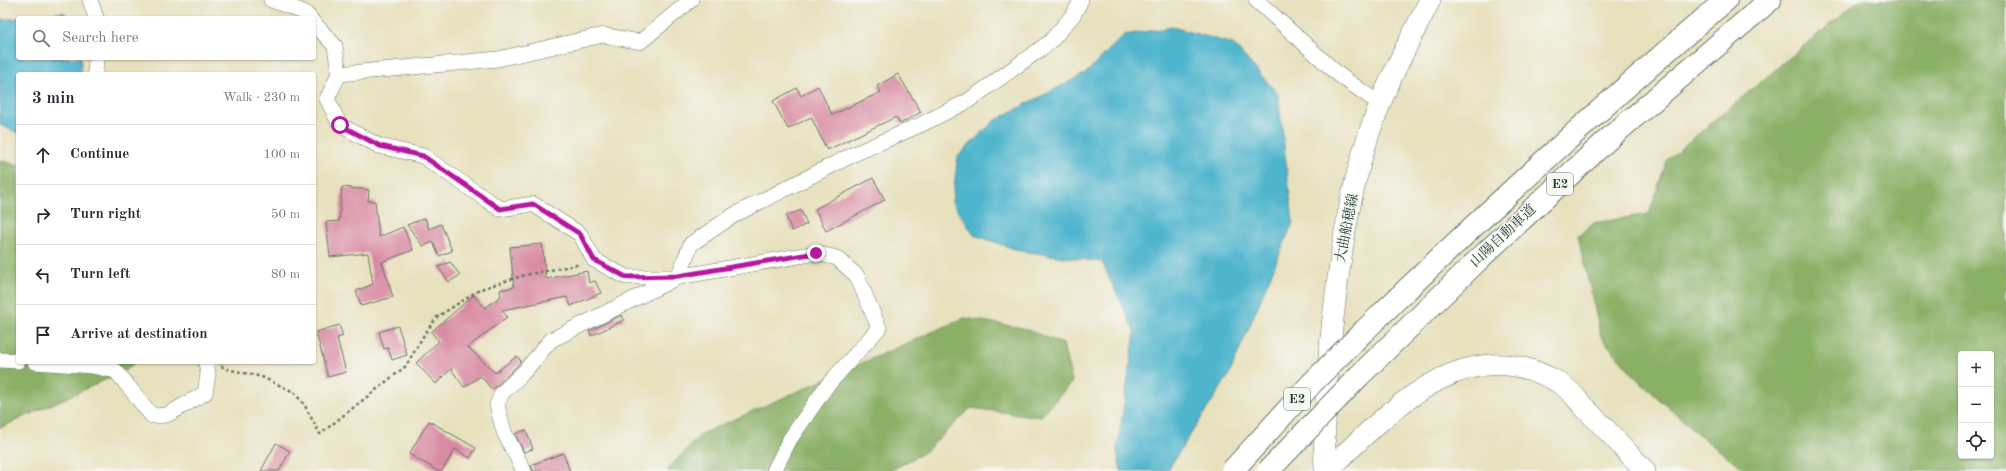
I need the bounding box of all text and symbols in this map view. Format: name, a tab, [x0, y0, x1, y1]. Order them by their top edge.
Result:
search box	[16, 16, 316, 60]
icon: search	[30, 27, 52, 49]
text: Search here	[62, 31, 139, 46]
text: 3 min	[32, 90, 75, 107]
text: Walk · 230 m	[223, 91, 300, 104]
route start	[331, 116, 349, 134]
icon: ahead	[32, 144, 54, 166]
text: Continue	[70, 147, 129, 162]
text: 100 m	[263, 148, 300, 161]
road number: E2	[1547, 173, 1573, 195]
street label: 大曲船穂線	[1332, 192, 1361, 264]
street label: 山陽自動車道	[1467, 202, 1538, 270]
icon: right	[32, 204, 54, 226]
text: Turn right	[70, 207, 141, 222]
text: 50 m	[271, 208, 300, 221]
route end	[807, 244, 825, 262]
icon: left	[32, 264, 54, 286]
text: Turn left	[70, 267, 130, 282]
text: 80 m	[271, 268, 300, 281]
icon: arrive	[32, 324, 54, 346]
text: Arrive at destination	[70, 327, 208, 342]
map controls	[1958, 351, 1994, 459]
button: +	[1958, 351, 1994, 387]
button: −	[1958, 387, 1994, 423]
road number: E2	[1284, 388, 1310, 410]
button: locate	[1958, 423, 1994, 459]

